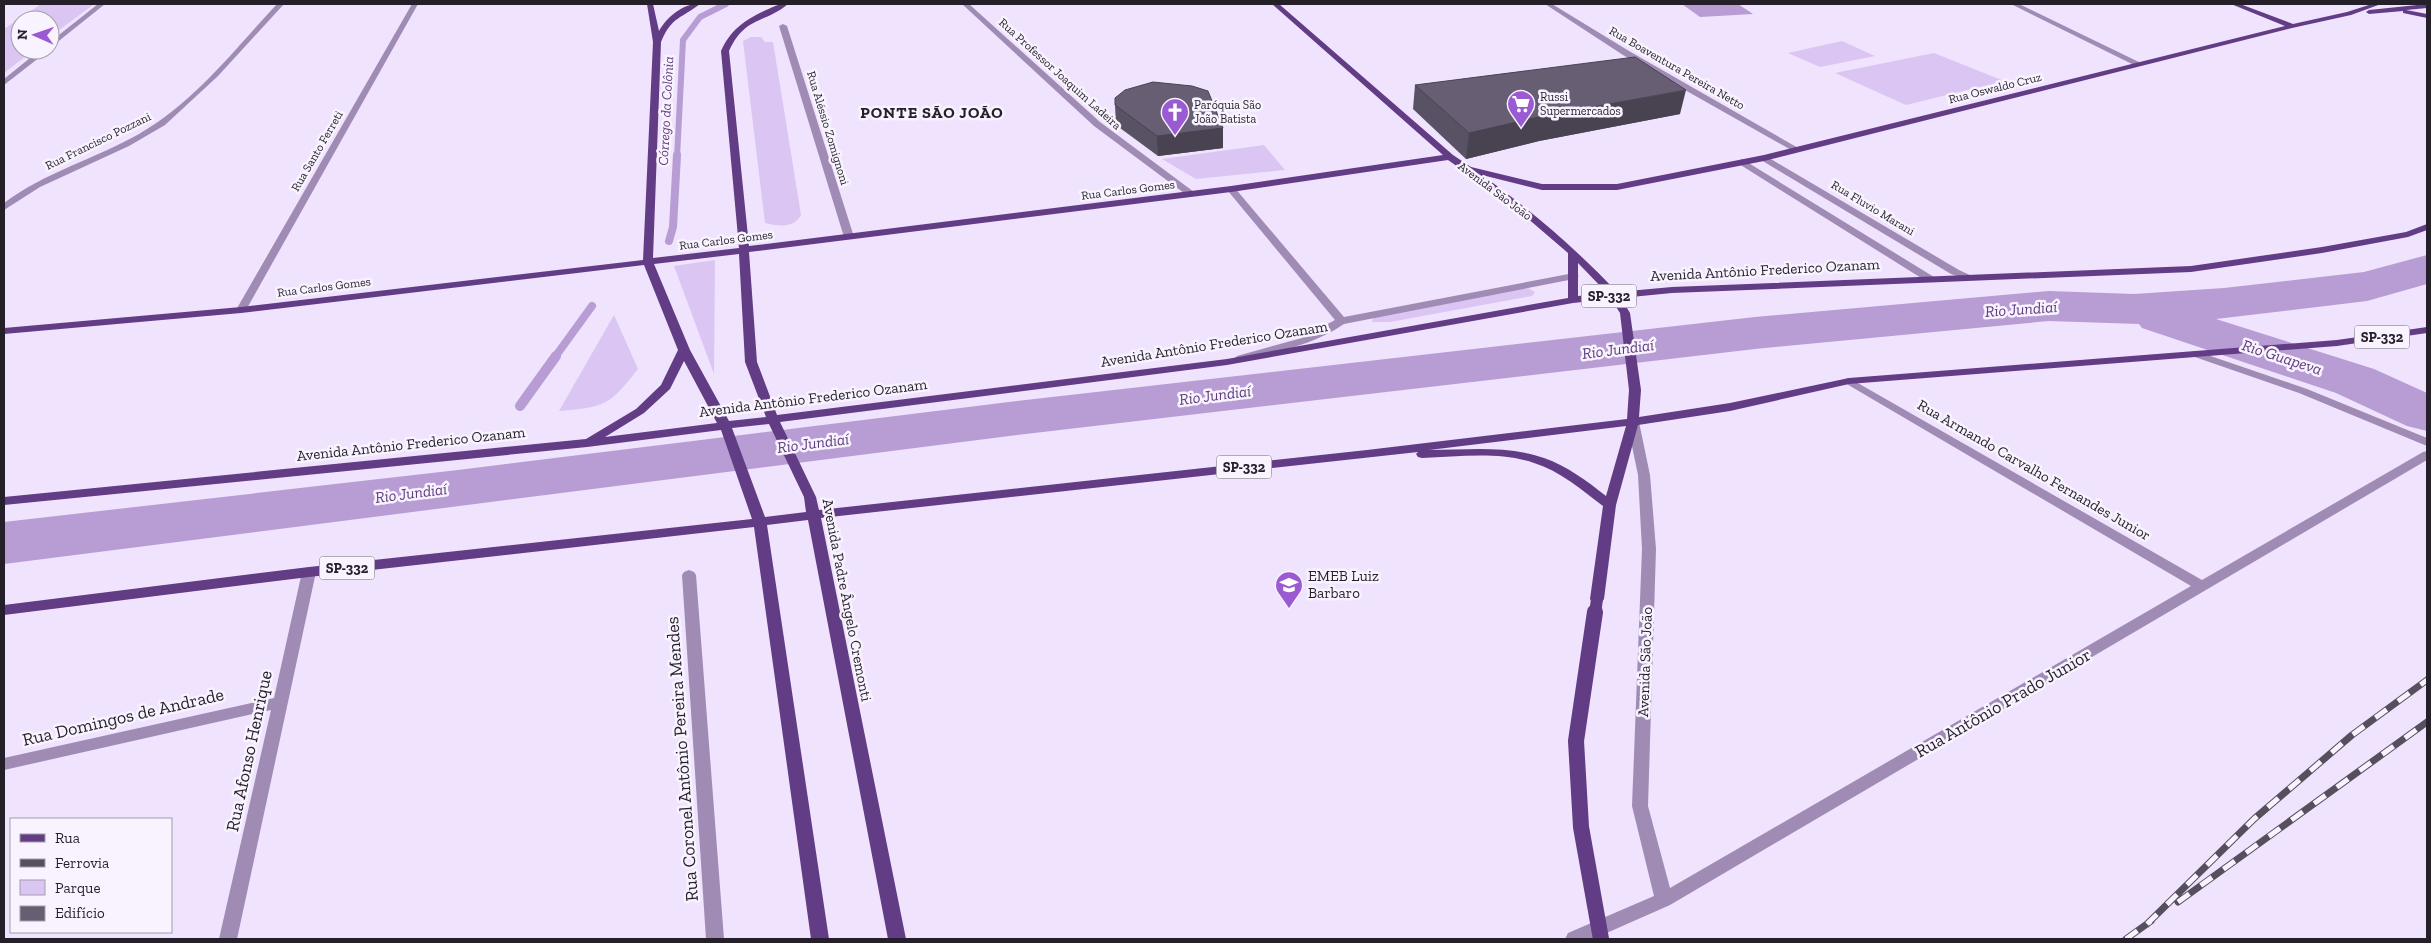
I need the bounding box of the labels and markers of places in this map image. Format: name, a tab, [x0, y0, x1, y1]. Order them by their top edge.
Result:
supermarket icon: Russi Supermercados	[1506, 89, 1536, 128]
place label: Russi Supermercados	[1540, 90, 1621, 118]
church icon: Paróquia São João Batista	[1160, 97, 1190, 136]
place label: Paróquia São João Batista	[1194, 98, 1261, 126]
place label: EMEB Luiz Barbaro	[1308, 567, 1379, 602]
school or university icon: EMEB Luiz Barbaro	[1274, 570, 1304, 609]

